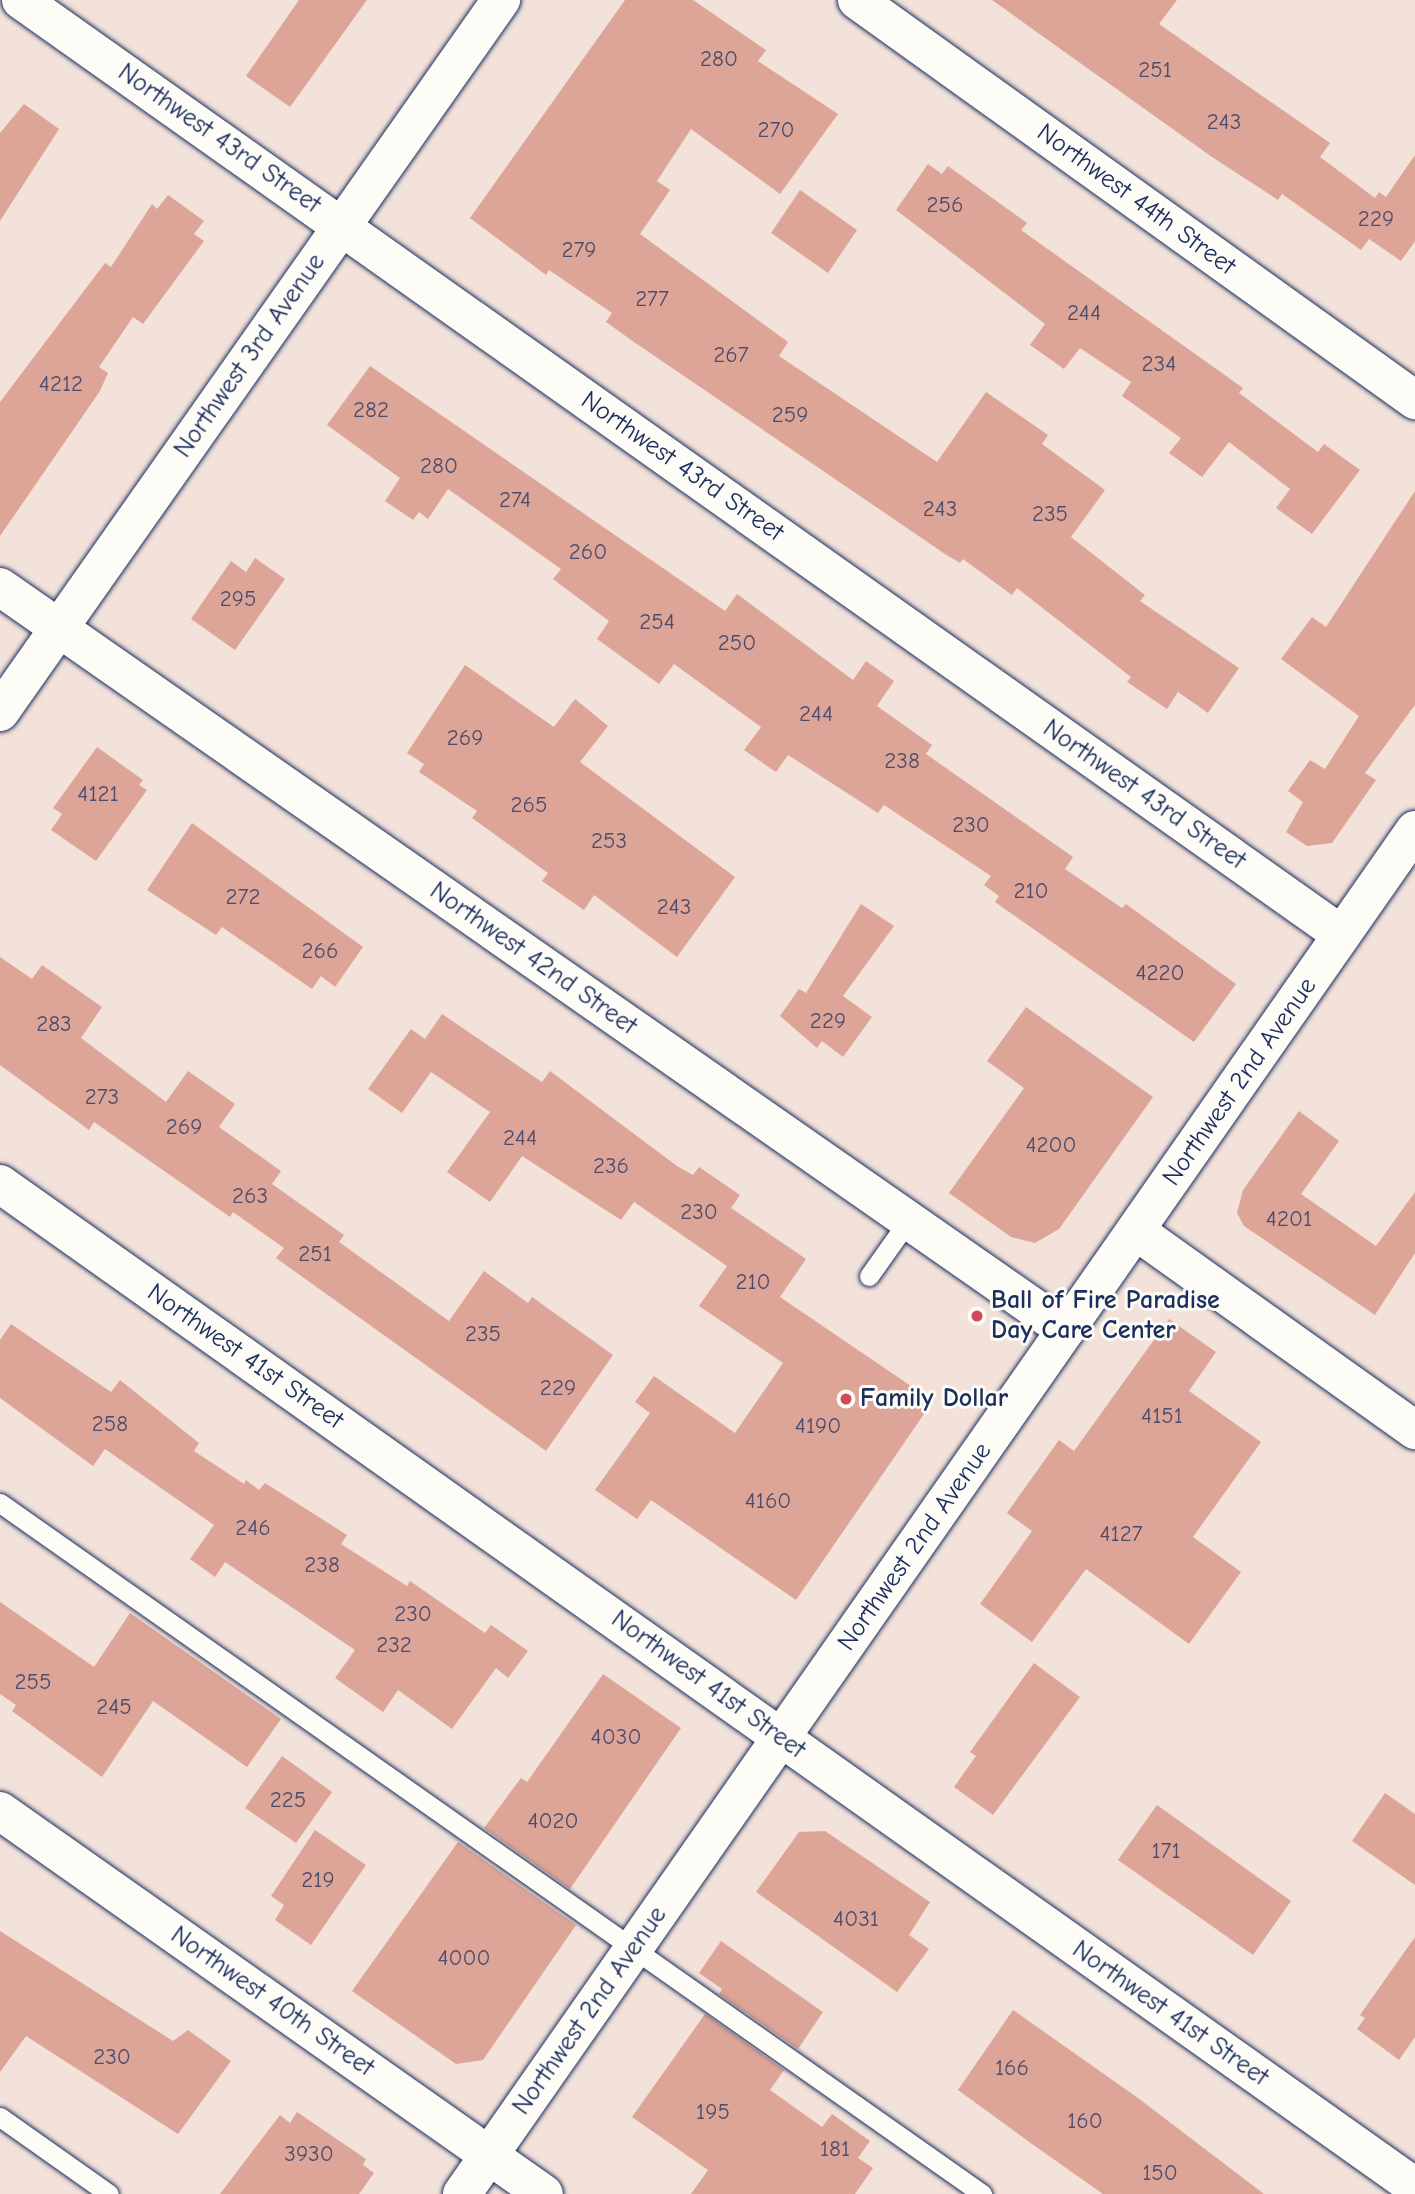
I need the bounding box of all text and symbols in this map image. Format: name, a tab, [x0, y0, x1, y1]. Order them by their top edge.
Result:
house number: 280	[700, 45, 738, 73]
house number: 251	[1138, 56, 1172, 84]
street label: Northwest 43rd Street	[112, 57, 326, 221]
house number: 243	[1207, 108, 1241, 136]
house number: 270	[758, 116, 794, 144]
street label: Northwest 44th Street	[1031, 117, 1241, 283]
house number: 256	[927, 191, 963, 219]
house number: 229	[1358, 205, 1394, 233]
house number: 279	[561, 236, 597, 264]
street label: Northwest 3rd Avenue	[168, 248, 332, 464]
house number: 277	[635, 285, 669, 313]
house number: 244	[1067, 299, 1101, 327]
house number: 267	[713, 341, 749, 369]
house number: 234	[1142, 350, 1176, 378]
house number: 4212	[39, 370, 83, 398]
street label: Northwest 43rd Street	[575, 385, 789, 549]
house number: 282	[353, 396, 389, 424]
house number: 259	[772, 401, 808, 429]
house number: 280	[420, 452, 458, 480]
house number: 274	[499, 486, 531, 514]
house number: 243	[923, 495, 957, 523]
house number: 235	[1032, 500, 1068, 528]
house number: 260	[569, 538, 607, 566]
house number: 295	[220, 585, 256, 613]
house number: 254	[639, 608, 675, 636]
house number: 250	[718, 629, 756, 657]
house number: 244	[799, 700, 833, 728]
street label: Northwest 43rd Street	[1037, 713, 1251, 877]
house number: 269	[447, 724, 483, 752]
house number: 238	[884, 747, 920, 775]
house number: 4121	[77, 780, 119, 808]
house number: 265	[511, 791, 547, 819]
house number: 230	[952, 811, 990, 839]
house number: 253	[591, 827, 627, 855]
street label: Northwest 42nd Street	[423, 876, 643, 1042]
house number: 210	[1013, 877, 1049, 905]
house number: 272	[226, 883, 260, 911]
house number: 243	[657, 893, 691, 921]
house number: 266	[302, 937, 338, 965]
house number: 4220	[1135, 959, 1185, 987]
street label: Northwest 2nd Avenue	[1156, 972, 1324, 1192]
house number: 229	[810, 1007, 846, 1035]
house number: 283	[36, 1010, 72, 1038]
house number: 273	[85, 1083, 119, 1111]
house number: 269	[166, 1113, 202, 1141]
house number: 244	[503, 1124, 537, 1152]
house number: 4200	[1025, 1131, 1077, 1159]
house number: 236	[593, 1152, 629, 1180]
house number: 263	[232, 1182, 268, 1210]
house number: 230	[680, 1198, 718, 1226]
house number: 4201	[1266, 1205, 1312, 1233]
house number: 251	[298, 1240, 332, 1268]
house number: 210	[735, 1268, 771, 1296]
street label: Northwest 41st Street	[141, 1278, 349, 1436]
place label: Ball of Fire Paradise Day Care Center	[991, 1285, 1220, 1346]
marker: Ball of Fire Paradise Day Care Center	[969, 1308, 985, 1324]
house number: 235	[465, 1320, 501, 1348]
house number: 229	[540, 1374, 576, 1402]
place label: Family Dollar	[860, 1383, 1008, 1415]
marker: Family Dollar	[838, 1391, 854, 1407]
house number: 4151	[1141, 1402, 1183, 1430]
house number: 258	[92, 1410, 128, 1438]
house number: 4190	[795, 1412, 841, 1440]
street label: Northwest 2nd Avenue	[831, 1437, 999, 1657]
house number: 4160	[745, 1487, 791, 1515]
house number: 246	[235, 1514, 271, 1542]
house number: 4127	[1099, 1520, 1143, 1548]
house number: 238	[304, 1551, 340, 1579]
house number: 230	[394, 1600, 432, 1628]
street label: Northwest 41st Street	[605, 1604, 811, 1766]
house number: 232	[376, 1631, 412, 1659]
house number: 255	[15, 1668, 51, 1696]
house number: 245	[96, 1693, 132, 1721]
house number: 4030	[591, 1723, 641, 1751]
house number: 225	[270, 1786, 306, 1814]
house number: 4020	[527, 1807, 579, 1835]
house number: 171	[1151, 1837, 1181, 1865]
house number: 219	[301, 1866, 335, 1894]
street label: Northwest 2nd Avenue	[506, 1901, 674, 2121]
house number: 4031	[833, 1905, 879, 1933]
street label: Northwest 40th Street	[164, 1920, 380, 2084]
street label: Northwest 41st Street	[1066, 1935, 1274, 2093]
house number: 4000	[437, 1944, 491, 1972]
house number: 230	[93, 2043, 131, 2071]
house number: 166	[995, 2054, 1029, 2082]
house number: 195	[696, 2098, 730, 2126]
house number: 160	[1067, 2107, 1103, 2135]
house number: 181	[820, 2135, 850, 2163]
house number: 3930	[284, 2140, 334, 2168]
house number: 150	[1142, 2159, 1178, 2187]

